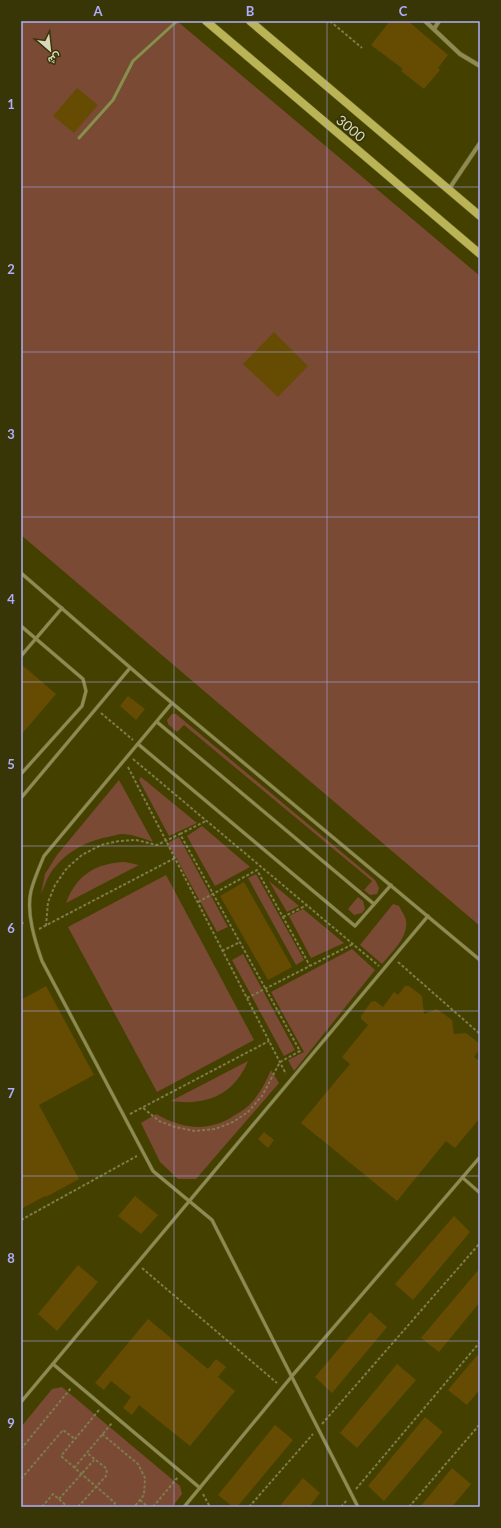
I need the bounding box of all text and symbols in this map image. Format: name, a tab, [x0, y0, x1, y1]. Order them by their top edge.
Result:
text: A	[92, 3, 103, 19]
text: B	[246, 3, 255, 19]
text: C	[399, 3, 408, 19]
north arrow	[30, 30, 70, 70]
text: ش	[46, 50, 64, 68]
text: 1	[7, 96, 15, 112]
street label: 3000	[333, 111, 369, 145]
text: 2	[7, 261, 15, 277]
text: 3	[7, 426, 15, 442]
text: 4	[7, 591, 15, 607]
text: 5	[7, 756, 15, 772]
text: 6	[7, 920, 15, 936]
text: 7	[7, 1085, 15, 1101]
text: 8	[7, 1250, 15, 1266]
text: 9	[7, 1415, 15, 1431]

